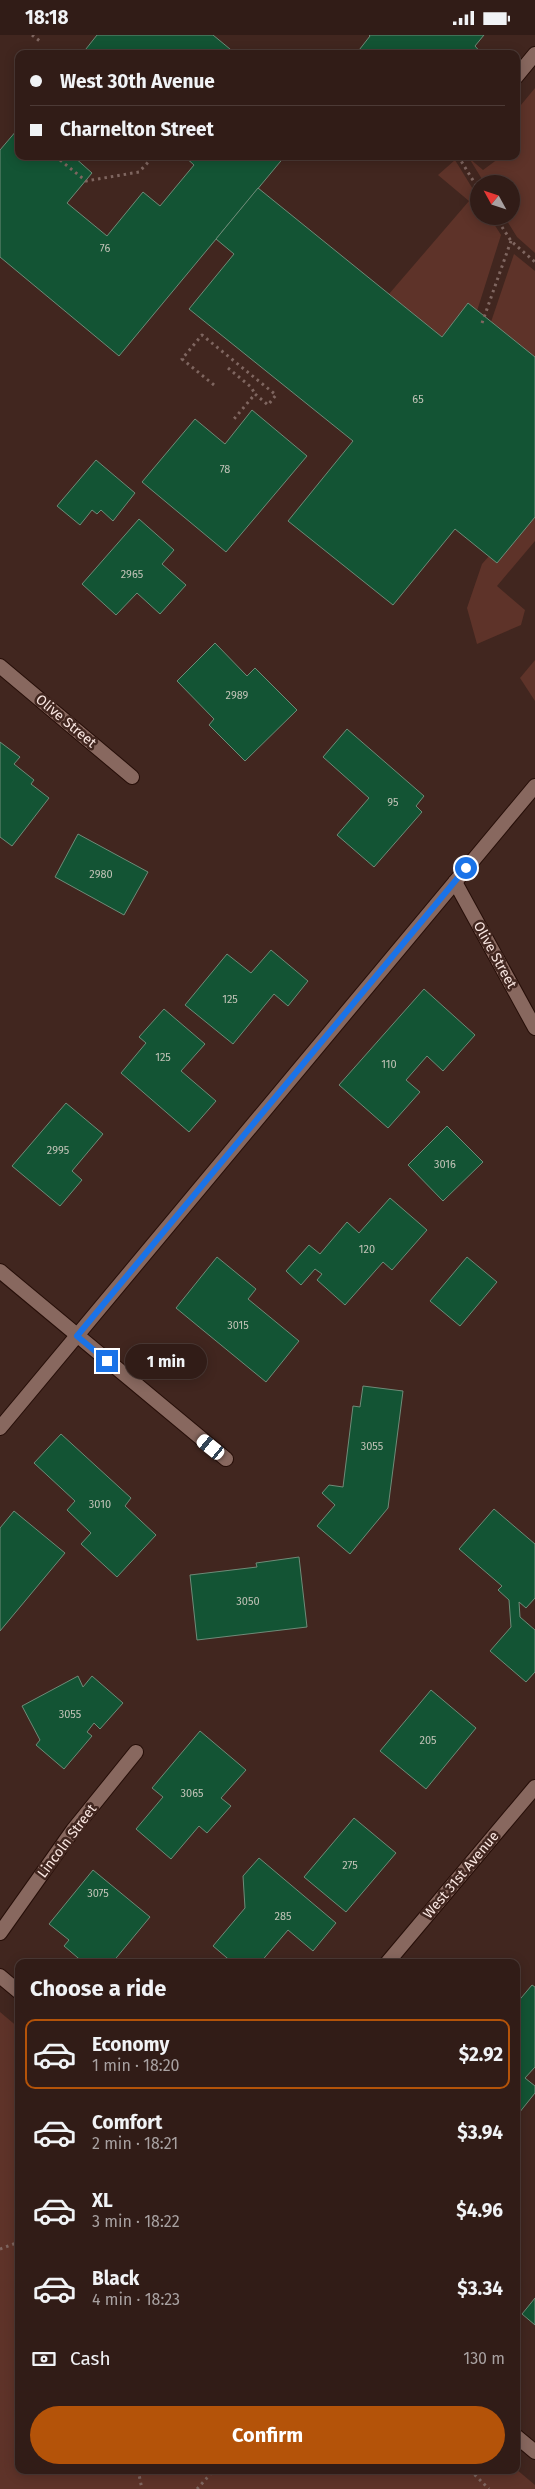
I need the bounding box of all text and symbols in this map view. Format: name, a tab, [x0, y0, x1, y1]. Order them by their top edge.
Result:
text: 18:18	[25, 6, 69, 29]
text: West 30th Avenue	[60, 70, 215, 93]
text: Charnelton Street	[60, 118, 214, 141]
north arrow	[470, 175, 520, 225]
map controls	[470, 175, 520, 225]
house number: 76	[100, 242, 110, 255]
house number: 65	[412, 393, 424, 406]
house number: 78	[220, 463, 230, 476]
house number: 2965	[121, 568, 144, 581]
house number: 2989	[226, 689, 249, 702]
street label: Olive Street	[32, 691, 100, 752]
house number: 95	[387, 796, 399, 809]
route start	[455, 857, 477, 879]
house number: 2980	[89, 868, 113, 881]
street label: Olive Street	[470, 919, 521, 992]
house number: 125	[222, 993, 238, 1006]
house number: 125	[155, 1051, 171, 1064]
house number: 110	[381, 1058, 397, 1071]
house number: 2995	[47, 1144, 70, 1157]
house number: 3016	[434, 1158, 456, 1171]
house number: 120	[359, 1243, 375, 1256]
house number: 3015	[227, 1319, 249, 1332]
callout: 1 min	[124, 1343, 207, 1379]
route end	[96, 1350, 118, 1372]
text: 1 min	[147, 1352, 185, 1371]
car	[194, 1432, 227, 1462]
house number: 3055	[361, 1440, 384, 1453]
house number: 3010	[89, 1498, 111, 1511]
house number: 3050	[236, 1595, 260, 1608]
house number: 3055	[59, 1708, 82, 1721]
house number: 205	[419, 1734, 437, 1747]
house number: 3065	[181, 1787, 204, 1800]
street label: Lincoln Street	[34, 1800, 101, 1881]
street label: West 31st Avenue	[420, 1828, 502, 1922]
house number: 275	[342, 1859, 358, 1872]
house number: 3075	[87, 1887, 109, 1900]
house number: 285	[274, 1910, 292, 1923]
text: Choose a ride	[30, 1975, 166, 2002]
icon: car	[32, 2032, 77, 2077]
text: Economy	[92, 2033, 169, 2056]
text: $2.92	[459, 2043, 503, 2066]
text: 1 min · 18:20	[92, 2056, 180, 2075]
icon: car	[32, 2110, 77, 2155]
text: Comfort	[92, 2111, 162, 2134]
text: $3.94	[457, 2121, 503, 2144]
text: 2 min · 18:21	[92, 2134, 178, 2153]
icon: car	[32, 2188, 77, 2233]
text: XL	[92, 2189, 113, 2212]
text: $4.96	[456, 2199, 503, 2222]
text: 3 min · 18:22	[92, 2212, 180, 2231]
icon: car	[32, 2266, 77, 2311]
text: Black	[92, 2267, 139, 2290]
text: $3.34	[457, 2277, 503, 2300]
text: 4 min · 18:23	[92, 2290, 180, 2309]
icon: cash	[30, 2345, 58, 2373]
text: Cash	[70, 2347, 111, 2370]
text: 130 m	[463, 2349, 505, 2368]
button: Confirm	[30, 2406, 505, 2464]

